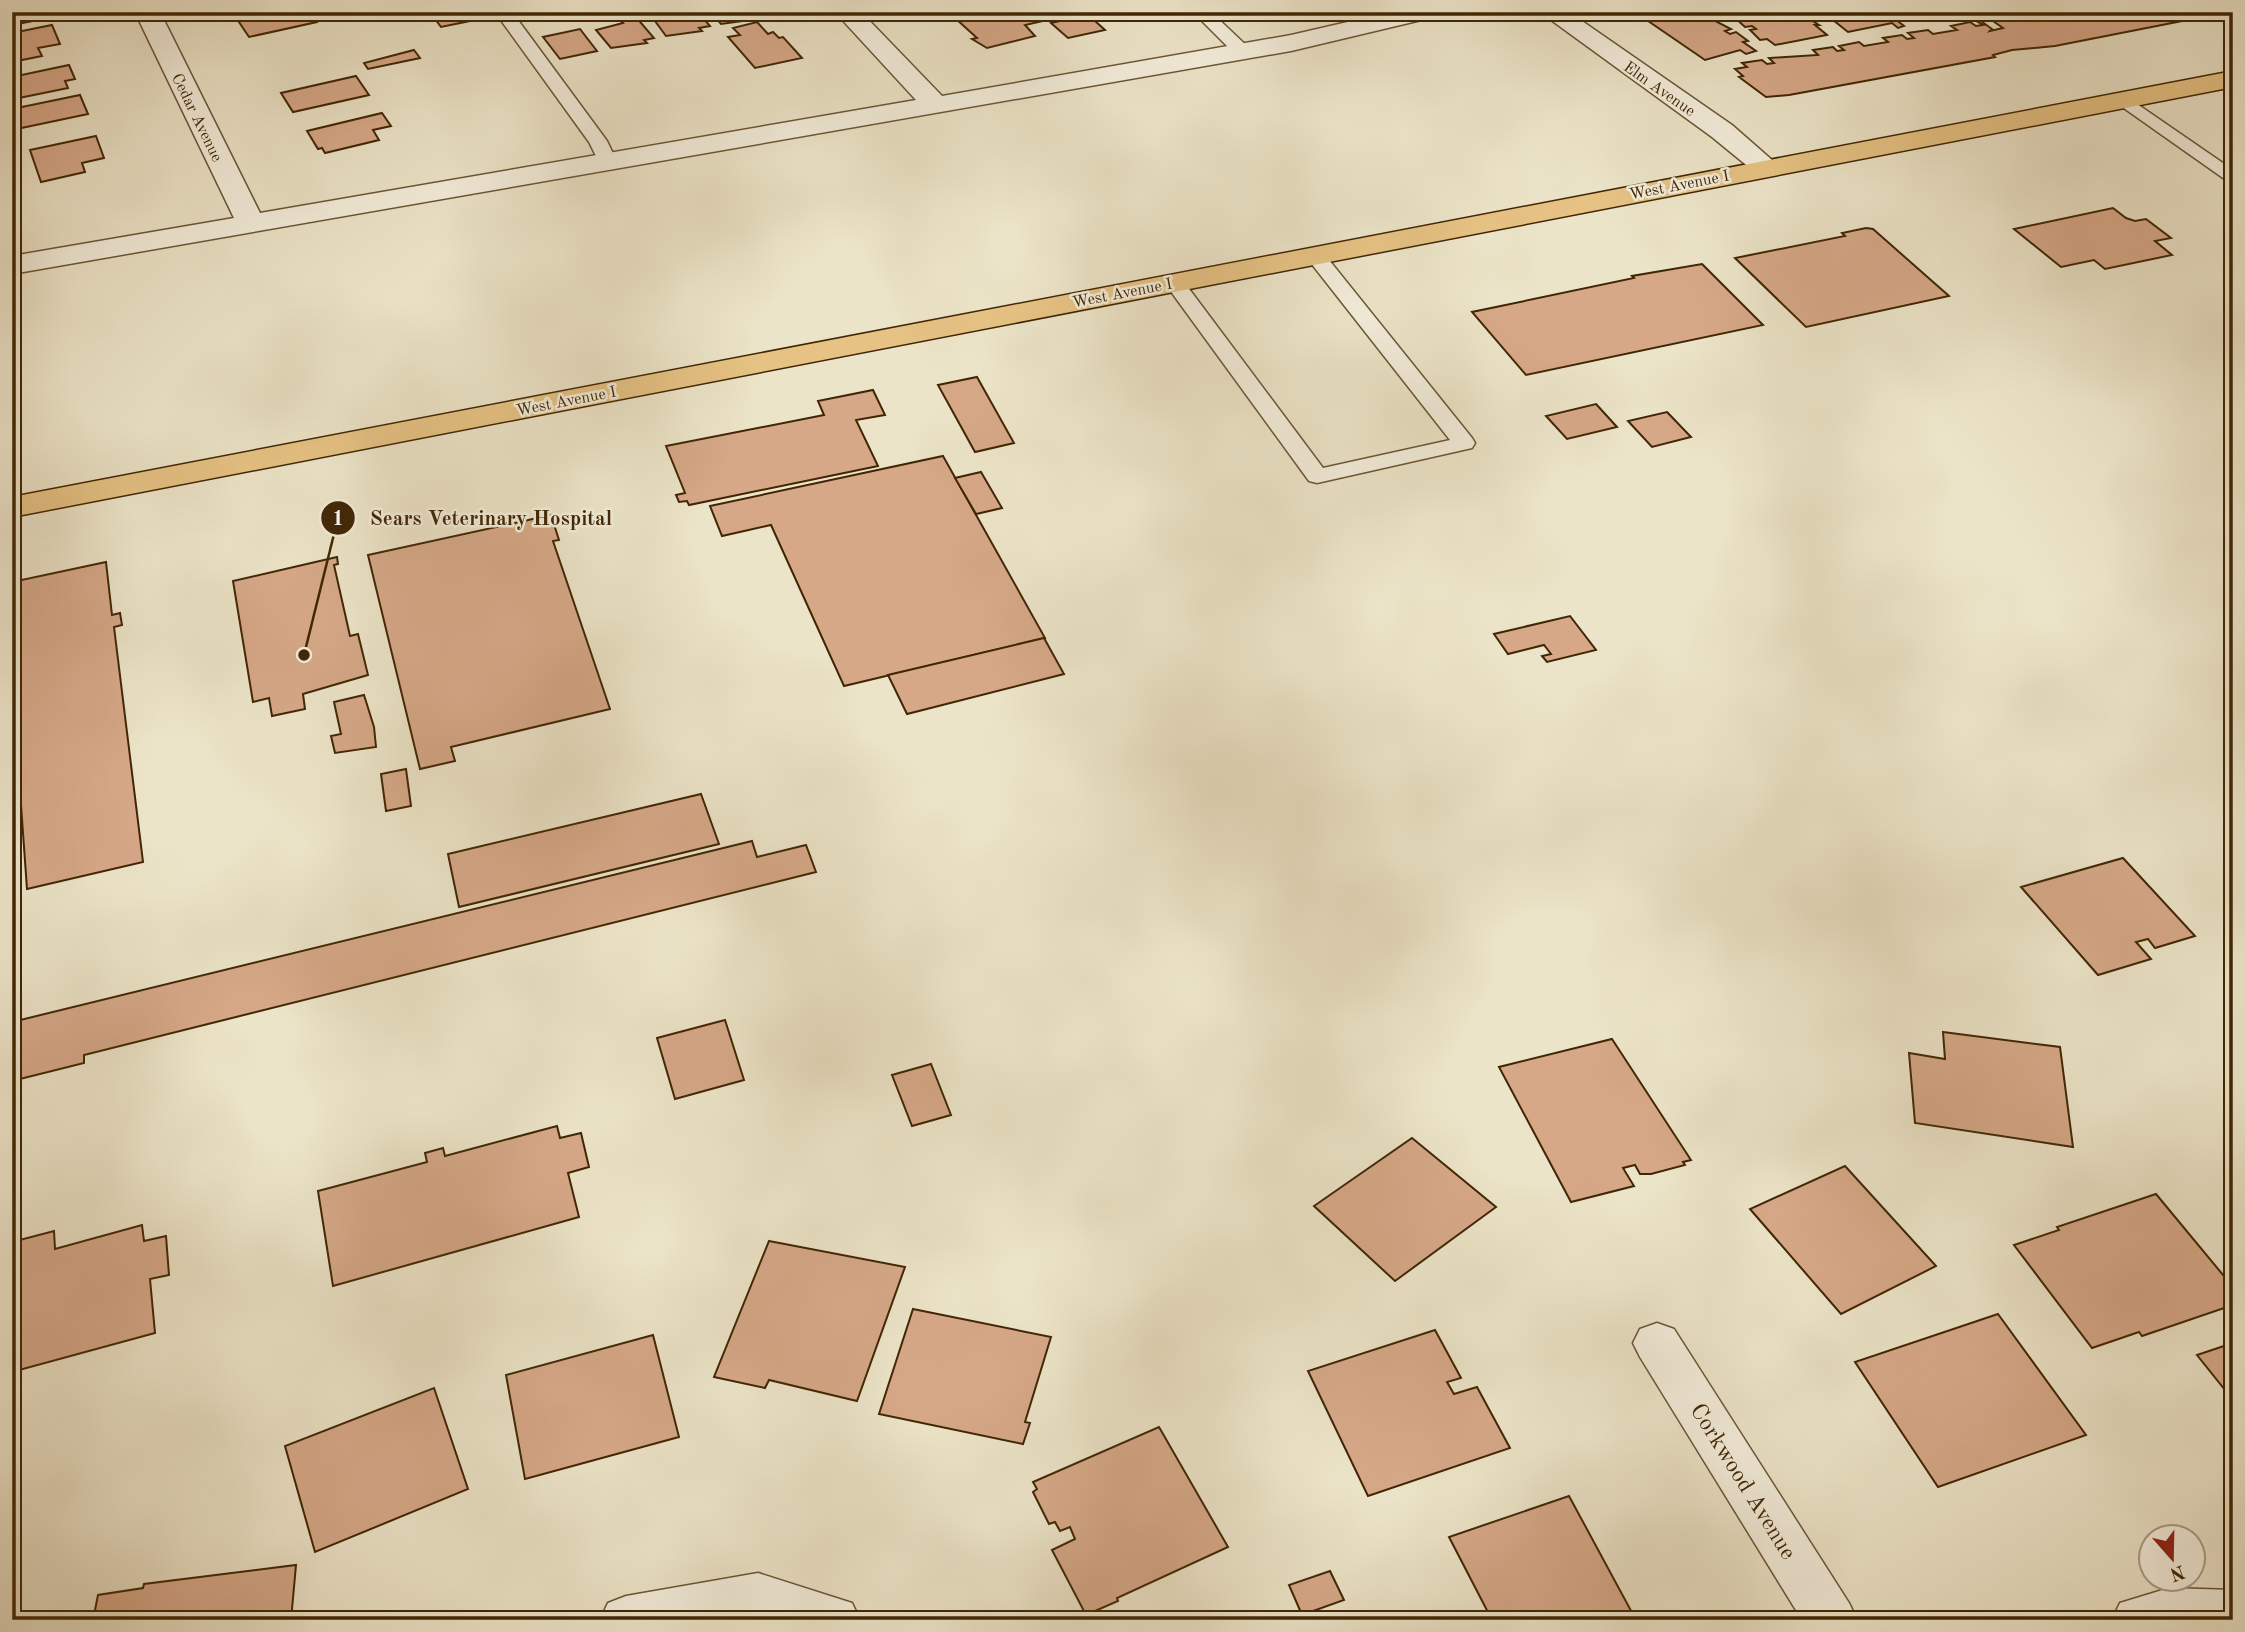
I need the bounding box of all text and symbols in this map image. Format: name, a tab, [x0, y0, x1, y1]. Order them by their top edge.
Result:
street label: Elm Avenue	[1620, 59, 1698, 120]
street label: Cedar Avenue	[168, 71, 224, 165]
street label: West Avenue I	[1628, 168, 1731, 204]
street label: West Avenue I	[1071, 276, 1174, 312]
street label: West Avenue I	[515, 384, 618, 420]
callout: Sears Veterinary Hospital	[321, 497, 626, 539]
text: 1	[332, 509, 344, 530]
text: Sears Veterinary Hospital	[370, 509, 612, 530]
street label: Corkwood Avenue	[1685, 1400, 1800, 1564]
north arrow	[2136, 1524, 2206, 1594]
text: N	[2166, 1560, 2187, 1583]

